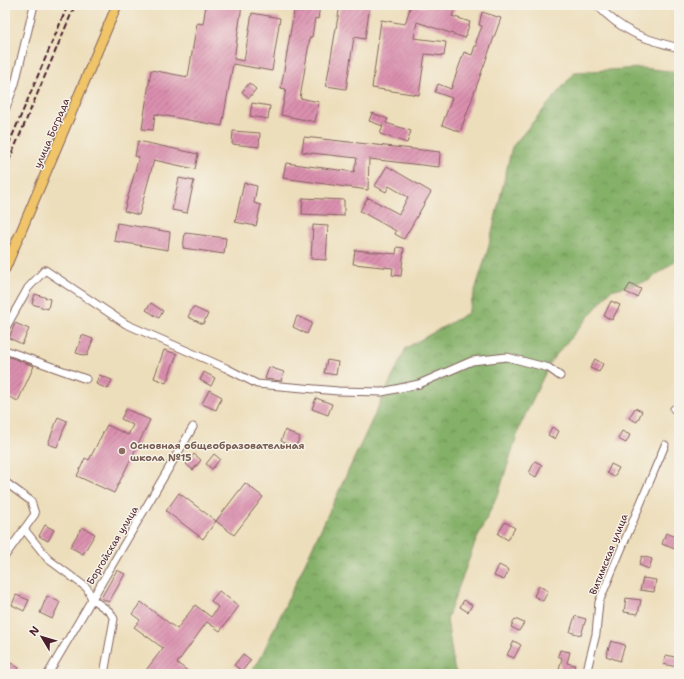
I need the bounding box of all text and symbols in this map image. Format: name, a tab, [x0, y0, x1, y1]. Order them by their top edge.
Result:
street label: улица Бограда	[31, 95, 72, 170]
place label: Основная общеобразовательная школа №15	[130, 439, 305, 464]
marker: Основная общеобразовательная школа №15	[117, 446, 127, 456]
street label: Боргойская улица	[84, 503, 142, 587]
street label: Витимская улица	[586, 511, 631, 597]
north arrow	[22, 617, 62, 657]
text: N	[26, 623, 43, 639]

